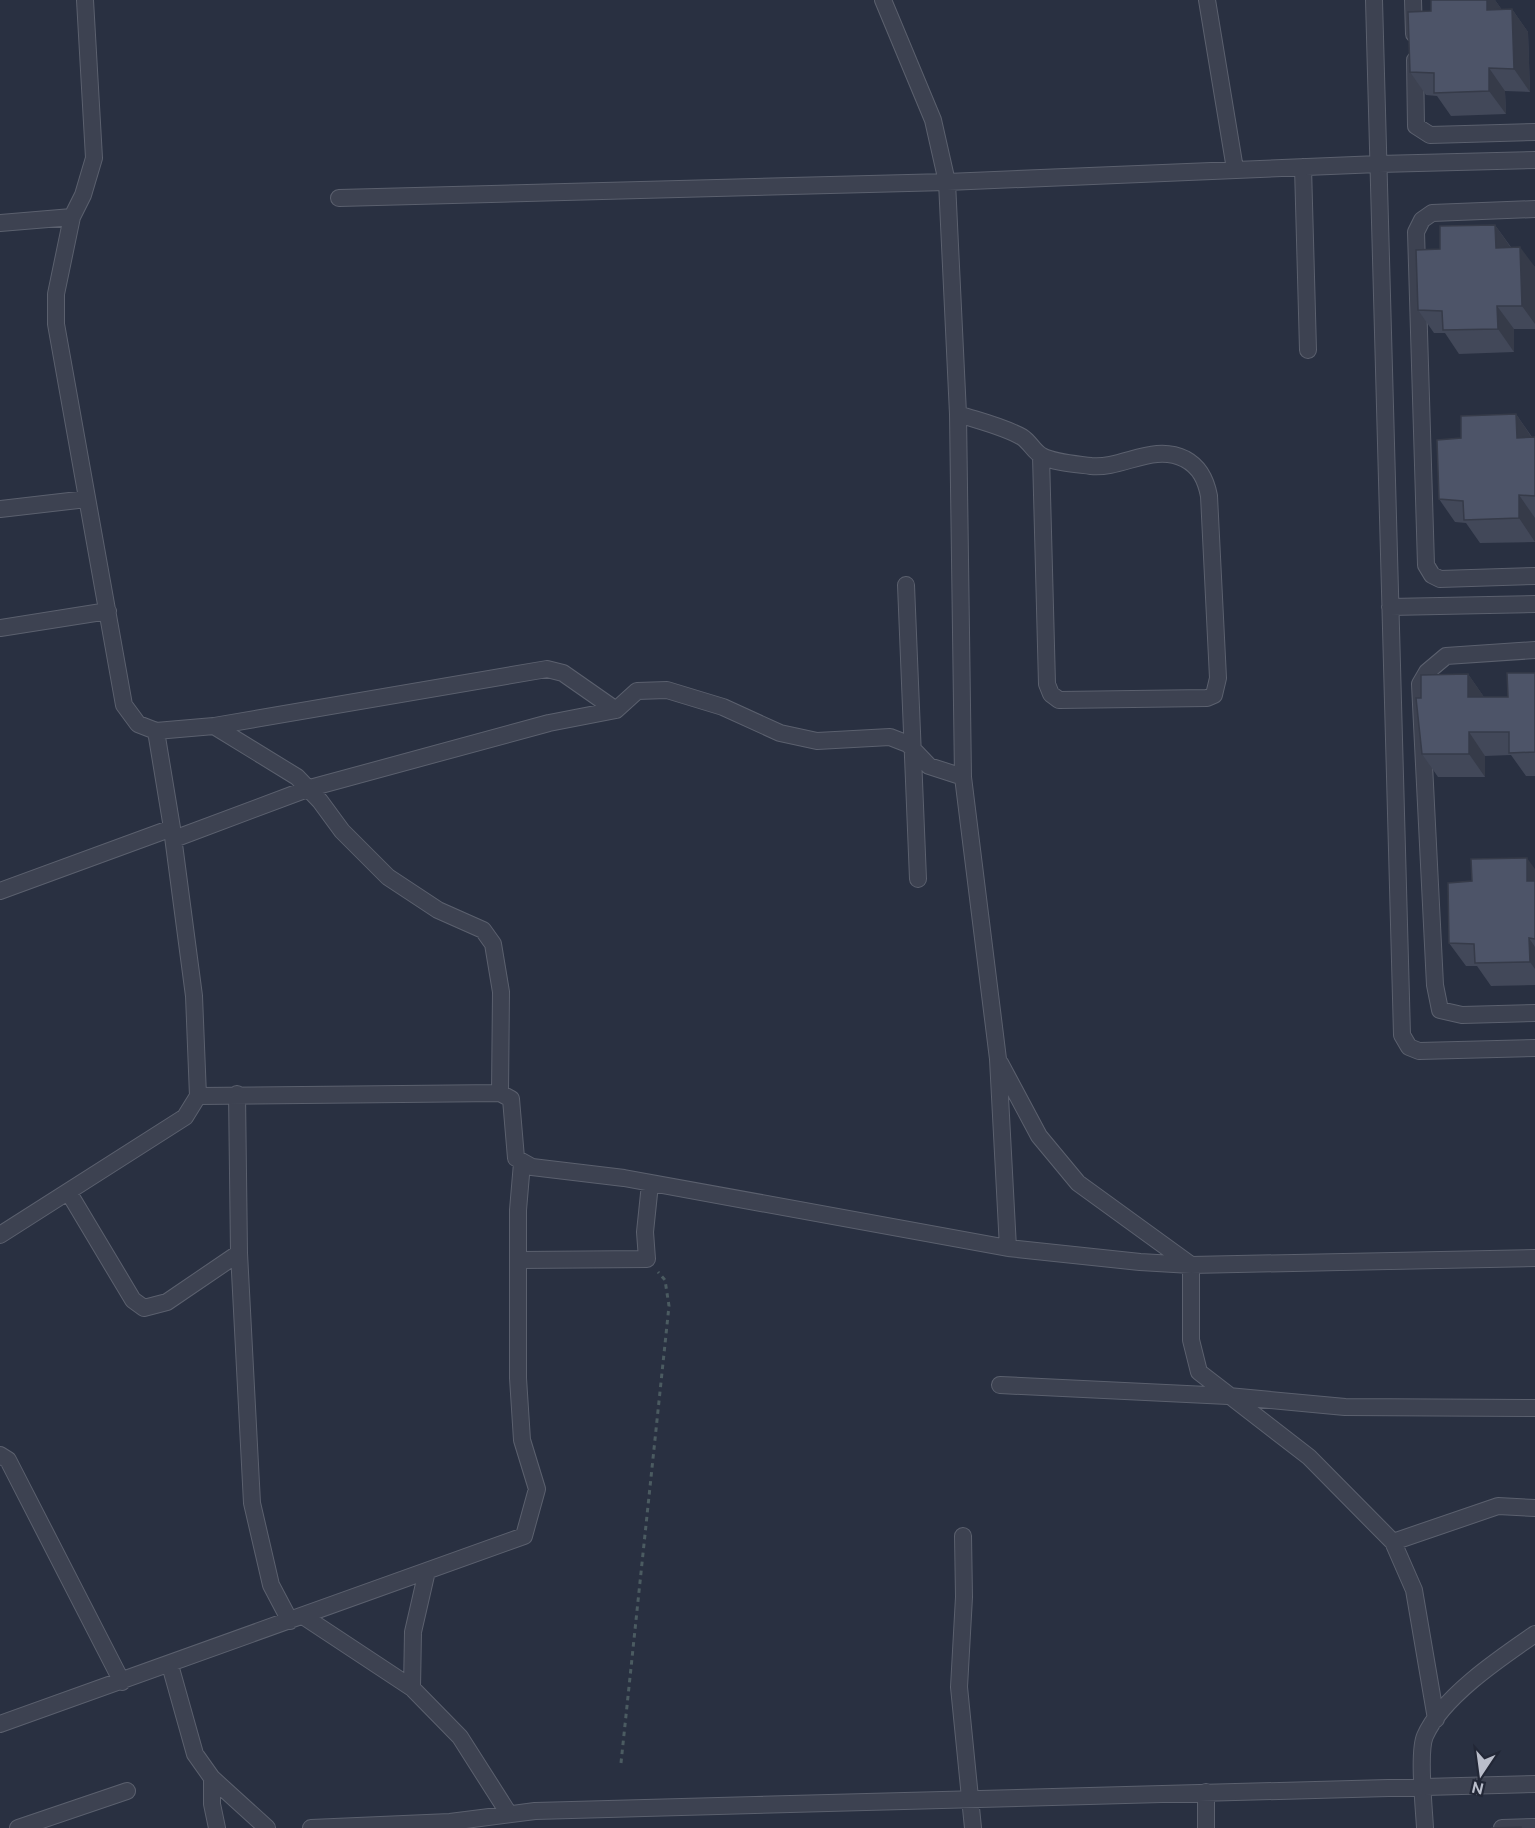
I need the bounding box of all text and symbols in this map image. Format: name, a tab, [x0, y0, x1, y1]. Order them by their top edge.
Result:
north arrow	[1451, 1744, 1511, 1804]
text: N	[1470, 1779, 1485, 1799]

